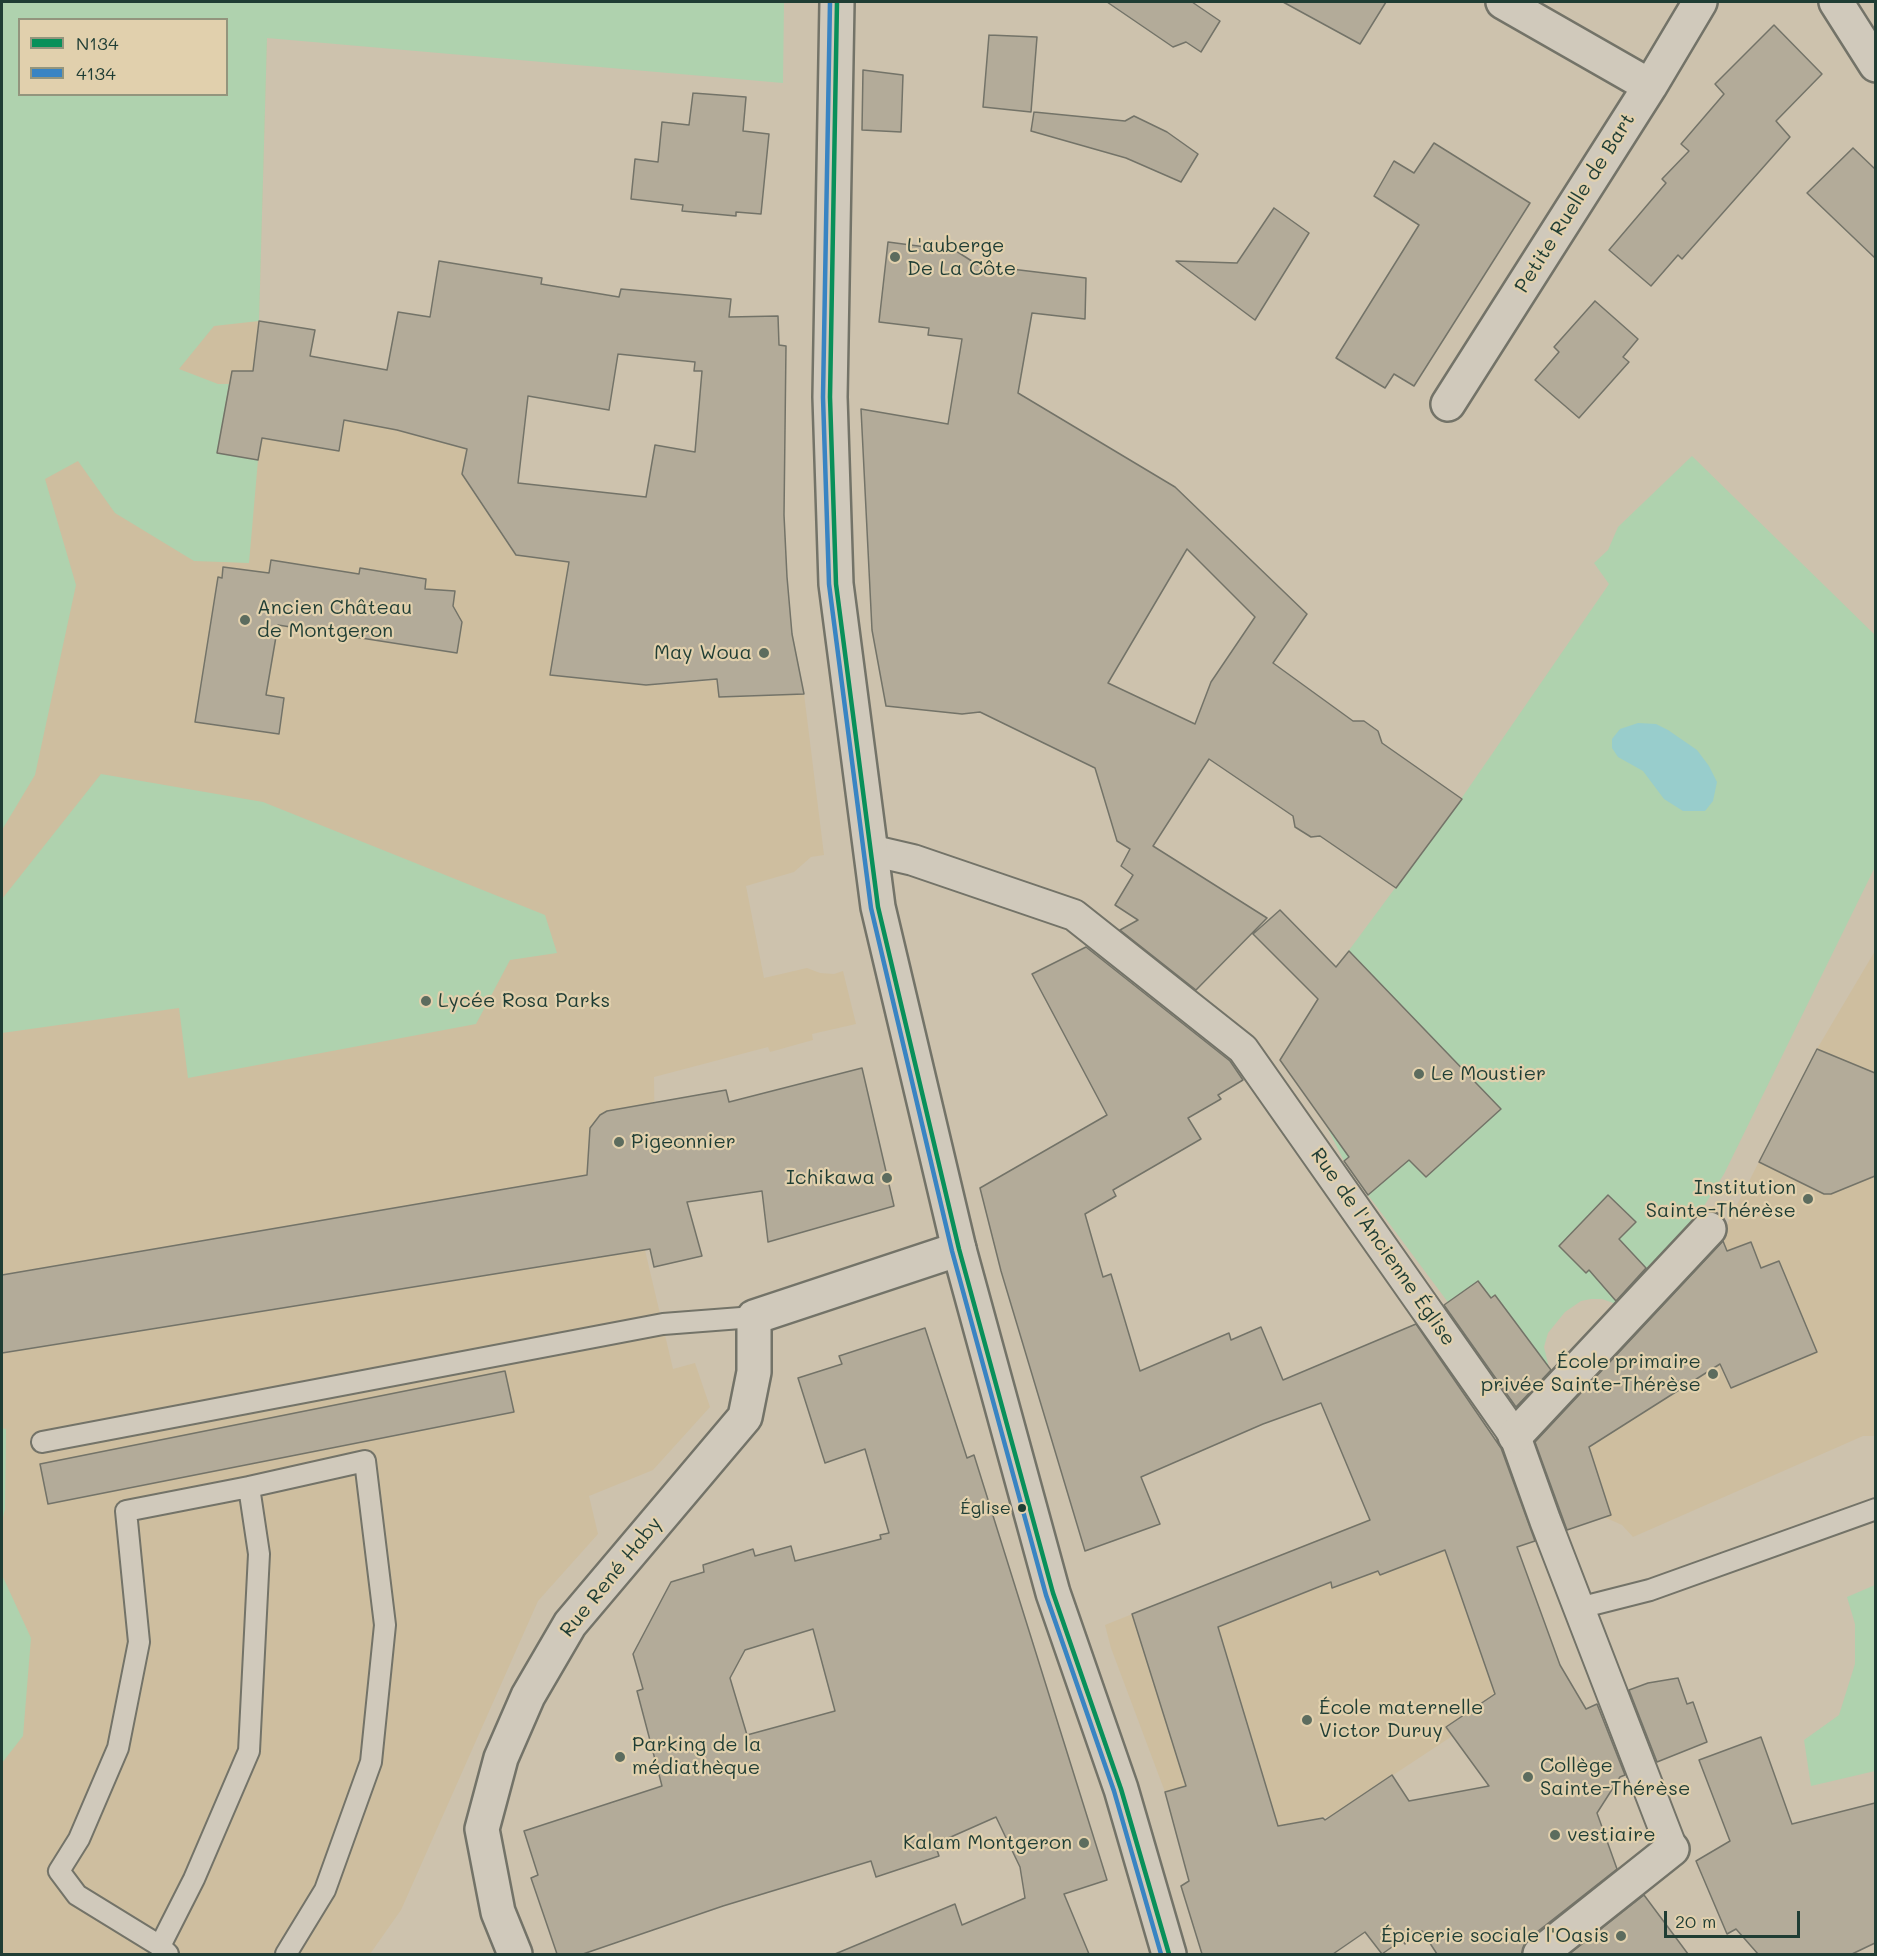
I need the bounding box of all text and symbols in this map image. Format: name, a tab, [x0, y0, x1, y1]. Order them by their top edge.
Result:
legend	[18, 18, 228, 96]
text: N134	[76, 31, 118, 55]
text: 4134	[76, 61, 116, 85]
street label: Petite Ruelle de Bart	[1510, 109, 1640, 297]
place label: L'auberge De La Côte	[907, 234, 1016, 281]
marker: L'auberge De La Côte	[888, 250, 902, 264]
place label: Ancien Château de Montgeron	[257, 596, 412, 643]
marker: Ancien Château de Montgeron	[238, 613, 252, 627]
place label: May Woua	[654, 641, 752, 665]
marker: May Woua	[757, 646, 771, 660]
place label: Lycée Rosa Parks	[438, 989, 610, 1013]
marker: Lycée Rosa Parks	[419, 994, 433, 1008]
place label: Le Moustier	[1431, 1062, 1546, 1086]
marker: Le Moustier	[1412, 1067, 1426, 1081]
place label: Pigeonnier	[631, 1130, 736, 1154]
marker: Pigeonnier	[612, 1135, 626, 1149]
street label: Rue de l'Ancienne Église	[1306, 1144, 1460, 1350]
place label: Ichikawa	[786, 1166, 875, 1190]
marker: Ichikawa	[880, 1171, 894, 1185]
place label: Institution Sainte-Thérèse	[1646, 1176, 1796, 1223]
marker: Institution Sainte-Thérèse	[1801, 1192, 1815, 1206]
place label: École primaire privée Sainte-Thérèse	[1481, 1350, 1701, 1397]
marker: École primaire privée Sainte-Thérèse	[1706, 1367, 1720, 1381]
place label: Église	[960, 1497, 1011, 1519]
marker: Église	[1016, 1502, 1028, 1514]
street label: Rue René Haby	[555, 1512, 667, 1642]
place label: École maternelle Victor Duruy	[1319, 1696, 1483, 1743]
marker: École maternelle Victor Duruy	[1300, 1713, 1314, 1727]
place label: Parking de la médiathèque	[632, 1733, 761, 1780]
marker: Parking de la médiathèque	[613, 1750, 627, 1764]
place label: Collège Sainte-Thérèse	[1540, 1754, 1690, 1801]
marker: Collège Sainte-Thérèse	[1521, 1770, 1535, 1784]
place label: vestiaire	[1567, 1823, 1656, 1847]
marker: vestiaire	[1548, 1828, 1562, 1842]
place label: Kalam Montgeron	[903, 1831, 1072, 1855]
marker: Kalam Montgeron	[1077, 1836, 1091, 1850]
scale bar	[1667, 1899, 1804, 1937]
text: 20 m	[1675, 1909, 1716, 1933]
place label: Épicerie sociale l'Oasis	[1381, 1924, 1609, 1948]
marker: Épicerie sociale l'Oasis	[1614, 1929, 1628, 1943]

